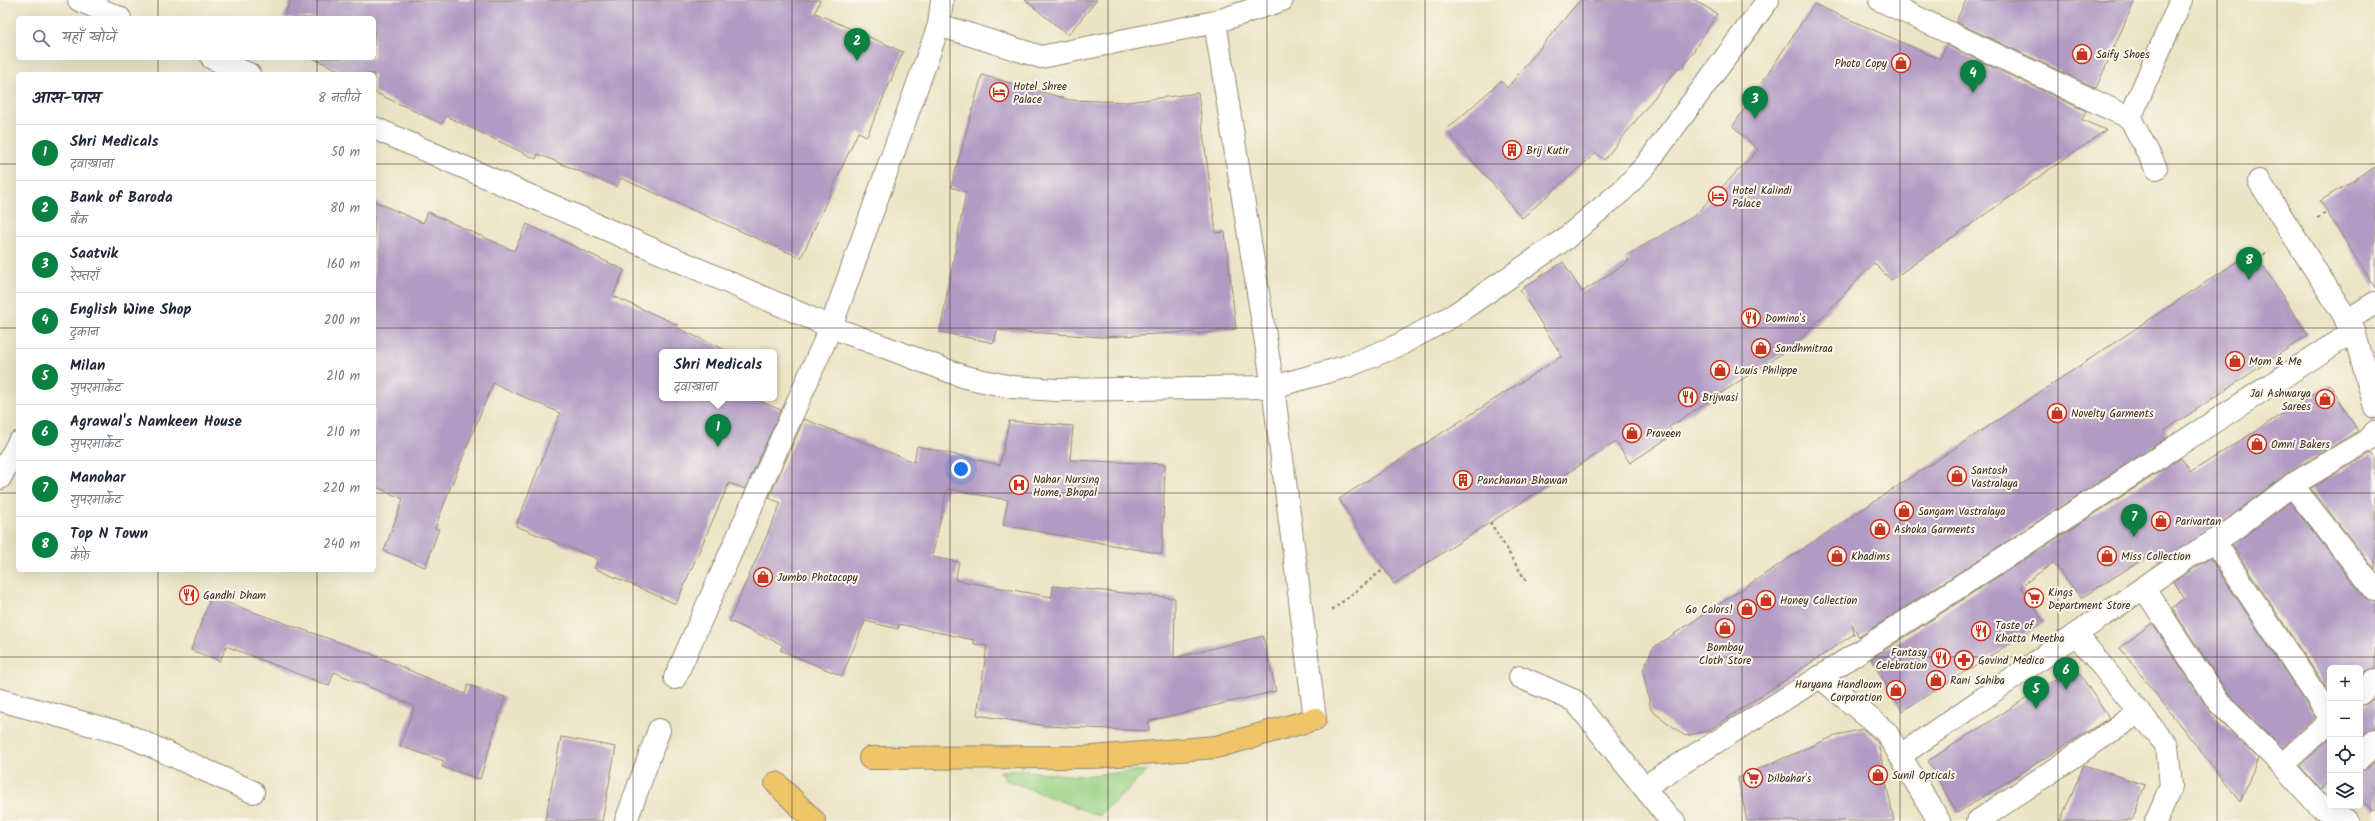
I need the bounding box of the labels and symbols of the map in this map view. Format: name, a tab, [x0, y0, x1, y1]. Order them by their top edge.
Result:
pin: 2	[844, 28, 870, 61]
shop icon: Saify Shoes	[2071, 43, 2093, 65]
place label: Saify Shoes	[2096, 46, 2150, 64]
shop icon: Photo Copy	[1890, 52, 1912, 74]
place label: Photo Copy	[1835, 55, 1888, 73]
pin: 4	[1960, 60, 1986, 93]
place label: Hotel Shree Palace	[1013, 78, 1067, 109]
hotel icon: Hotel Shree Palace	[988, 81, 1010, 103]
pin: 3	[1742, 86, 1768, 119]
building icon: Brij Kutir	[1501, 139, 1523, 161]
place label: Brij Kutir	[1526, 142, 1570, 160]
place label: Hotel Kalindi Palace	[1732, 182, 1792, 213]
hotel icon: Hotel Kalindi Palace	[1707, 185, 1729, 207]
pin: 8	[2236, 247, 2262, 280]
restaurant icon: Domino's	[1740, 307, 1762, 329]
place label: Domino's	[1765, 310, 1806, 328]
shop icon: Sandhmitraa	[1750, 337, 1772, 359]
place label: Sandhmitraa	[1775, 340, 1833, 358]
shop icon: Mom & Me	[2224, 350, 2246, 372]
place label: Mom & Me	[2249, 353, 2302, 371]
shop icon: Louis Philippe	[1709, 359, 1731, 381]
place label: Louis Philippe	[1734, 362, 1797, 380]
place label: Jai Ashwarya Sarees	[2250, 385, 2311, 416]
restaurant icon: Brijwasi	[1677, 386, 1699, 408]
shop icon: Jai Ashwarya Sarees	[2314, 388, 2336, 410]
place label: Brijwasi	[1702, 389, 1738, 407]
shop icon: Novelty Garments	[2046, 402, 2068, 424]
place label: Novelty Garments	[2071, 405, 2154, 423]
pin: 1	[705, 414, 731, 447]
shop icon: Praveen	[1621, 422, 1643, 444]
place label: Praveen	[1646, 425, 1681, 443]
shop icon: Omni Bakers	[2246, 433, 2268, 455]
place label: Omni Bakers	[2271, 436, 2330, 454]
your location	[951, 459, 971, 479]
place label: Santosh Vastralaya	[1971, 462, 2018, 493]
shop icon: Santosh Vastralaya	[1946, 465, 1968, 487]
building icon: Panchanan Bhawan	[1452, 469, 1474, 491]
place label: Nahar Nursing Home, Bhopal	[1033, 471, 1099, 502]
place label: Panchanan Bhawan	[1477, 472, 1568, 490]
hospital icon: Nahar Nursing Home, Bhopal	[1008, 474, 1030, 496]
shop icon: Sangam Vastralaya	[1893, 500, 1915, 522]
place label: Sangam Vastralaya	[1918, 503, 2005, 521]
pin: 7	[2121, 504, 2147, 537]
shop icon: Parivartan	[2150, 510, 2172, 532]
place label: Parivartan	[2175, 513, 2221, 531]
shop icon: Ashoka Garments	[1869, 518, 1891, 540]
place label: Ashoka Garments	[1894, 521, 1975, 539]
shop icon: Khadims	[1826, 545, 1848, 567]
shop icon: Miss Collection	[2096, 545, 2118, 567]
place label: Khadims	[1851, 548, 1890, 566]
place label: Miss Collection	[2121, 548, 2191, 566]
shop icon: Jumbo Photocopy	[752, 566, 774, 588]
place label: Jumbo Photocopy	[777, 569, 859, 587]
restaurant icon: Gandhi Dham	[178, 584, 200, 606]
place label: Kings Department Store	[2048, 584, 2130, 615]
place label: Gandhi Dham	[203, 587, 266, 605]
supermarket icon: Kings Department Store	[2023, 587, 2045, 609]
shop icon: Honey Collection	[1755, 589, 1777, 611]
place label: Honey Collection	[1780, 592, 1857, 610]
shop icon: Go Colors!	[1736, 598, 1758, 620]
place label: Go Colors!	[1685, 601, 1733, 619]
shop icon: Bombay Cloth Store	[1714, 617, 1736, 639]
place label: Taste of Khatta Meetha	[1995, 617, 2065, 648]
restaurant icon: Taste of Khatta Meetha	[1970, 620, 1992, 642]
place label: Bombay Cloth Store	[1699, 639, 1751, 670]
place label: Fantasy Celebration	[1876, 644, 1928, 675]
restaurant icon: Fantasy Celebration	[1930, 647, 1952, 669]
pharmacy icon: Govind Medico	[1953, 649, 1975, 671]
place label: Govind Medico	[1978, 652, 2044, 670]
pin: 6	[2053, 657, 2079, 690]
shop icon: Rani Sahiba	[1925, 669, 1947, 691]
place label: Rani Sahiba	[1950, 672, 2005, 690]
place label: Haryana Handloom Corporation	[1795, 676, 1882, 707]
pin: 5	[2023, 676, 2049, 709]
shop icon: Haryana Handloom Corporation	[1885, 679, 1907, 701]
shop icon: Sunil Opticals	[1867, 764, 1889, 786]
supermarket icon: Dilbahar's	[1742, 767, 1764, 789]
place label: Sunil Opticals	[1892, 767, 1955, 785]
place label: Dilbahar's	[1767, 770, 1812, 788]

